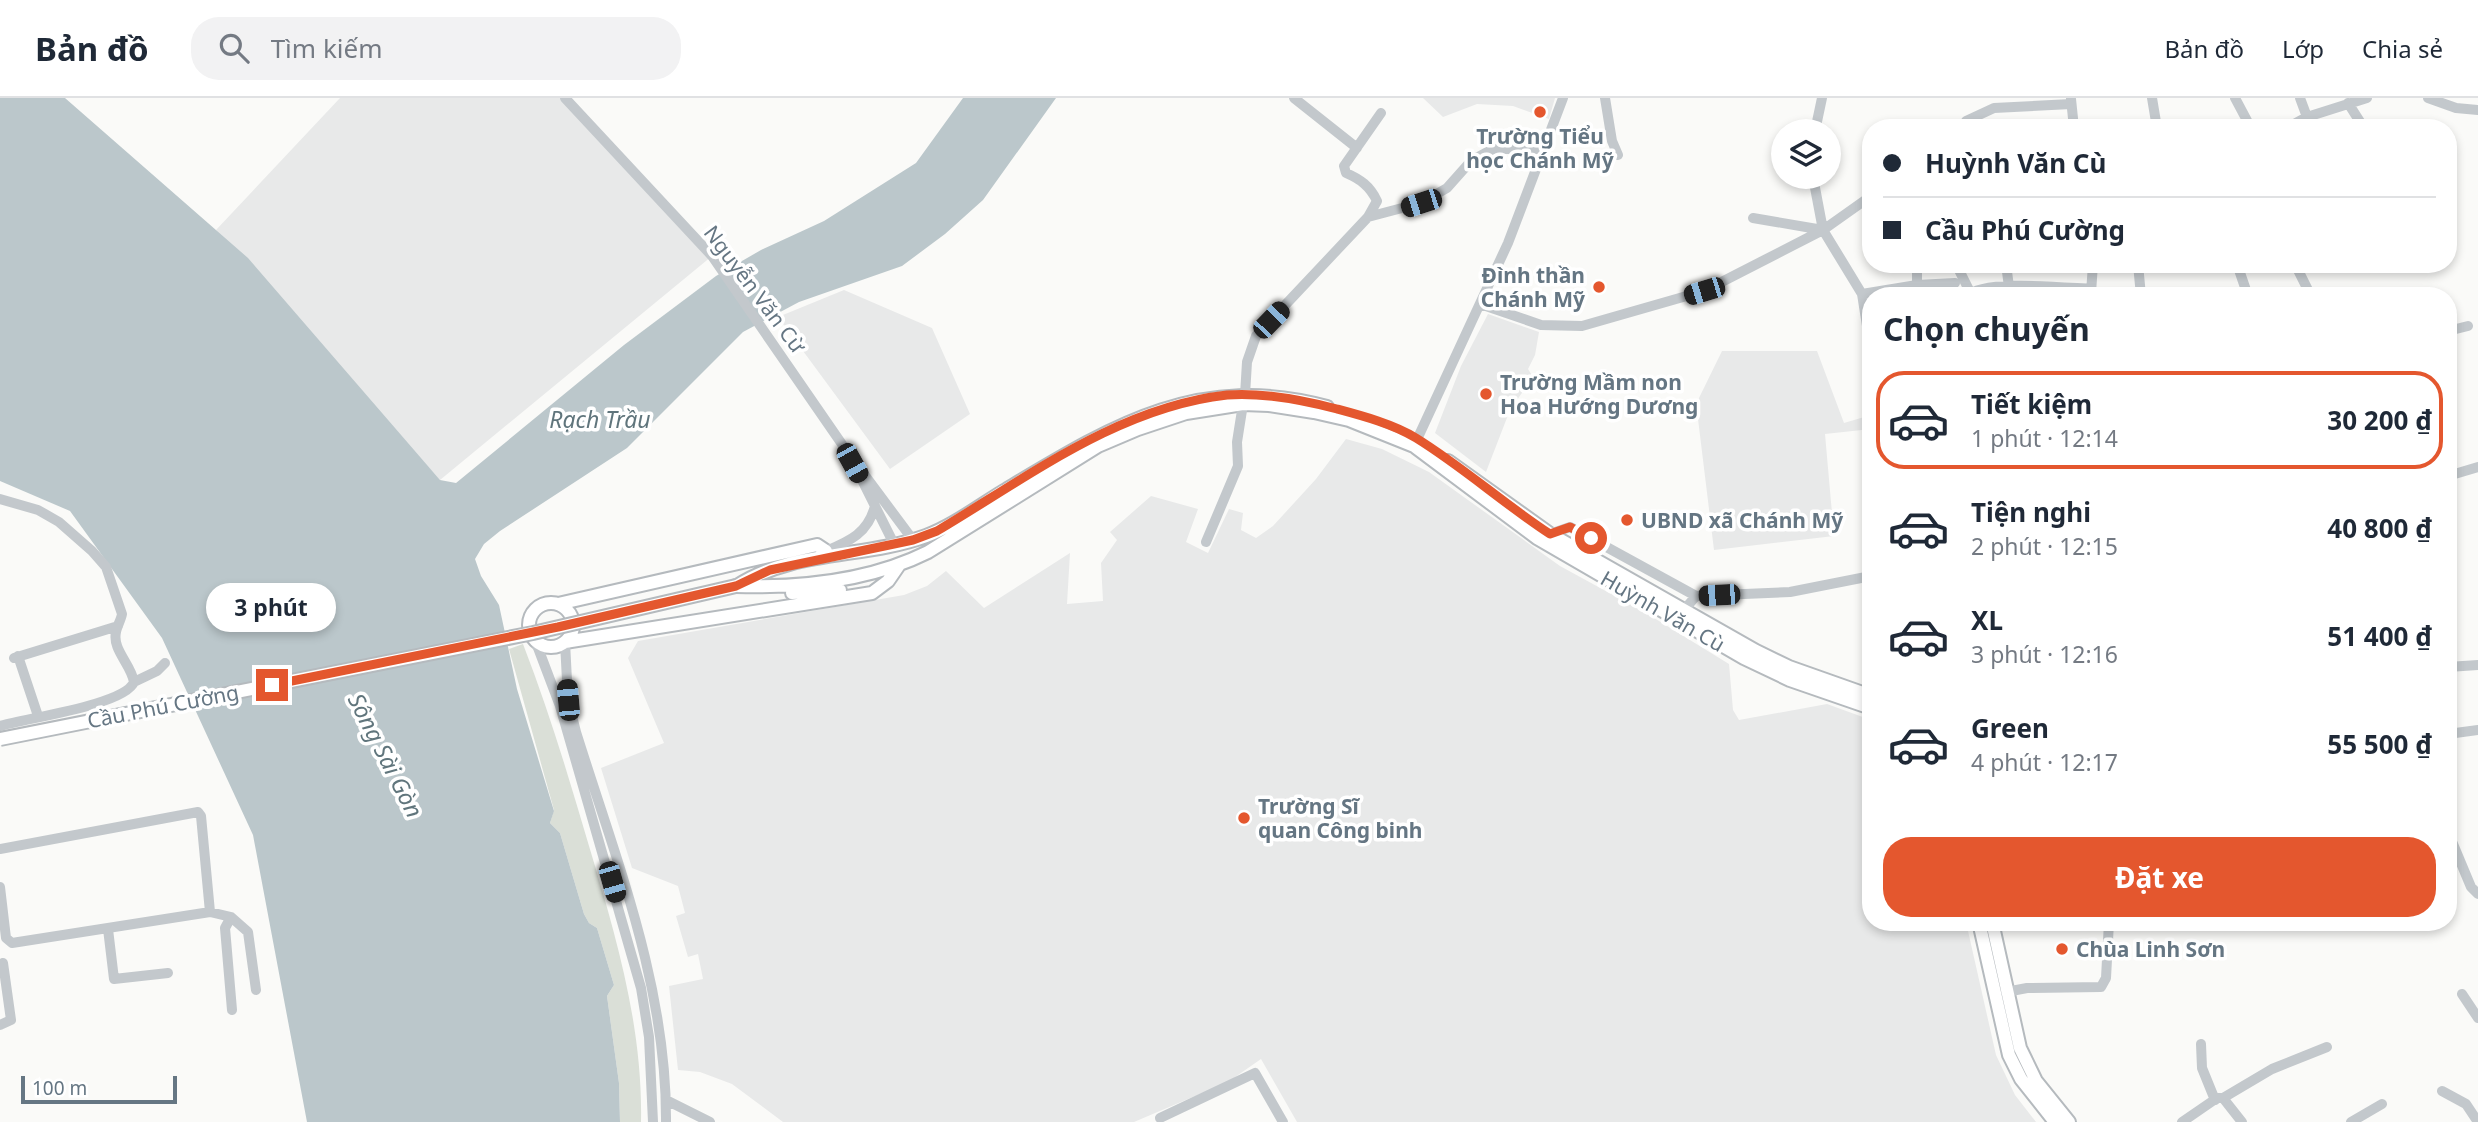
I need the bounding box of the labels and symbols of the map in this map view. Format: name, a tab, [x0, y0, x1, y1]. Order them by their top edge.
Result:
marker: Trường Tiểu học Chánh Mỹ	[1532, 104, 1548, 120]
place label: Trường Tiểu học Chánh Mỹ	[1466, 122, 1614, 174]
car	[1398, 187, 1445, 219]
street label: Nguyễn Văn Cừ	[698, 220, 813, 359]
place label: Đình thần Chánh Mỹ	[1481, 261, 1585, 313]
car	[1681, 275, 1728, 307]
marker: Đình thần Chánh Mỹ	[1591, 279, 1607, 295]
car	[1249, 298, 1294, 342]
place label: Trường Mầm non Hoa Hướng Dương	[1500, 368, 1698, 420]
marker: Trường Mầm non Hoa Hướng Dương	[1478, 386, 1494, 402]
water label: Rạch Trầu	[549, 403, 651, 435]
car	[833, 440, 872, 486]
place label: UBND xã Chánh Mỹ	[1641, 506, 1843, 534]
marker: UBND xã Chánh Mỹ	[1619, 512, 1635, 528]
route start	[1575, 522, 1607, 554]
street label: Huỳnh Văn Cù	[1596, 564, 1730, 658]
car	[1698, 583, 1741, 607]
callout: 3 phút	[207, 584, 337, 632]
route end	[256, 669, 288, 701]
street label: Cầu Phú Cường	[85, 678, 241, 734]
car	[556, 678, 581, 722]
water label: Sông Sài Gòn	[341, 687, 431, 823]
place label: Trường Sĩ quan Công binh	[1258, 792, 1422, 844]
marker: Trường Sĩ quan Công binh	[1236, 810, 1252, 826]
car	[597, 859, 628, 905]
place label: Chùa Linh Sơn	[2076, 935, 2225, 963]
marker: Chùa Linh Sơn	[2054, 941, 2070, 957]
scale bar	[21, 1073, 177, 1105]

